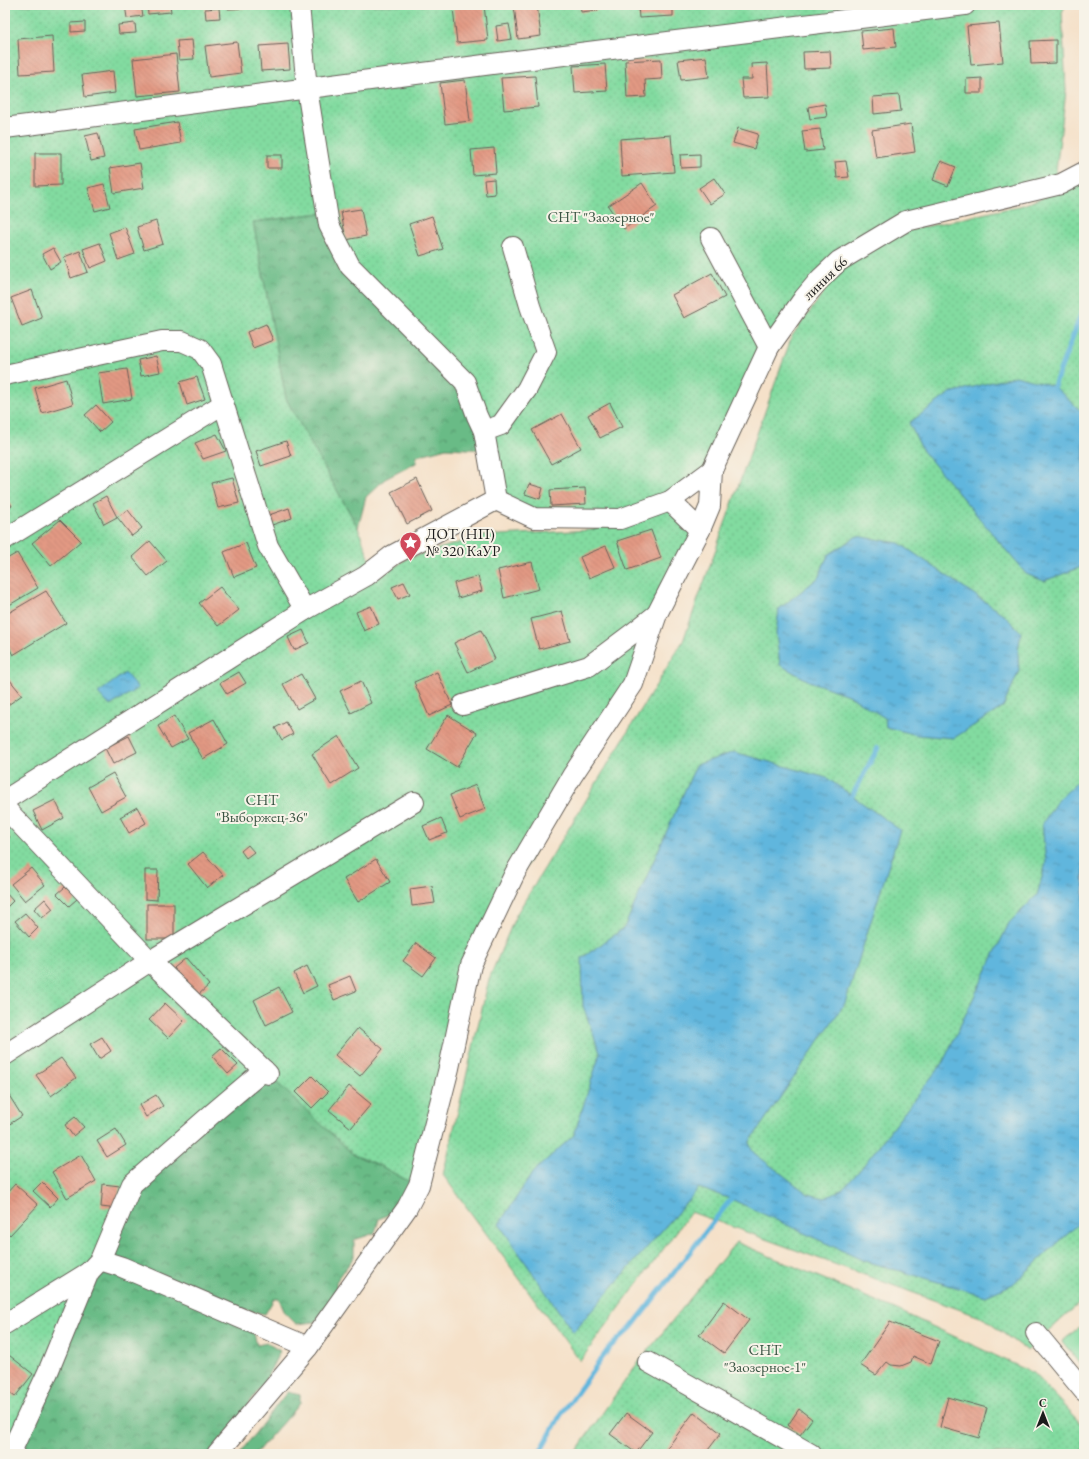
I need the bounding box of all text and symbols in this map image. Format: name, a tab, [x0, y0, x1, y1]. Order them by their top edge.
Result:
park label: СНТ "Заозерное"	[547, 207, 655, 226]
street label: линия 66	[798, 252, 851, 304]
place label: ДОТ (НП) № 320 КаУР	[426, 524, 500, 560]
place icon: ДОТ (НП) № 320 КаУР	[398, 530, 424, 563]
park label: СНТ "Выборжец-36"	[216, 790, 308, 826]
park label: СНТ "Заозерное-1"	[724, 1340, 806, 1376]
north arrow	[1023, 1393, 1063, 1433]
text: С	[1039, 1396, 1047, 1410]

